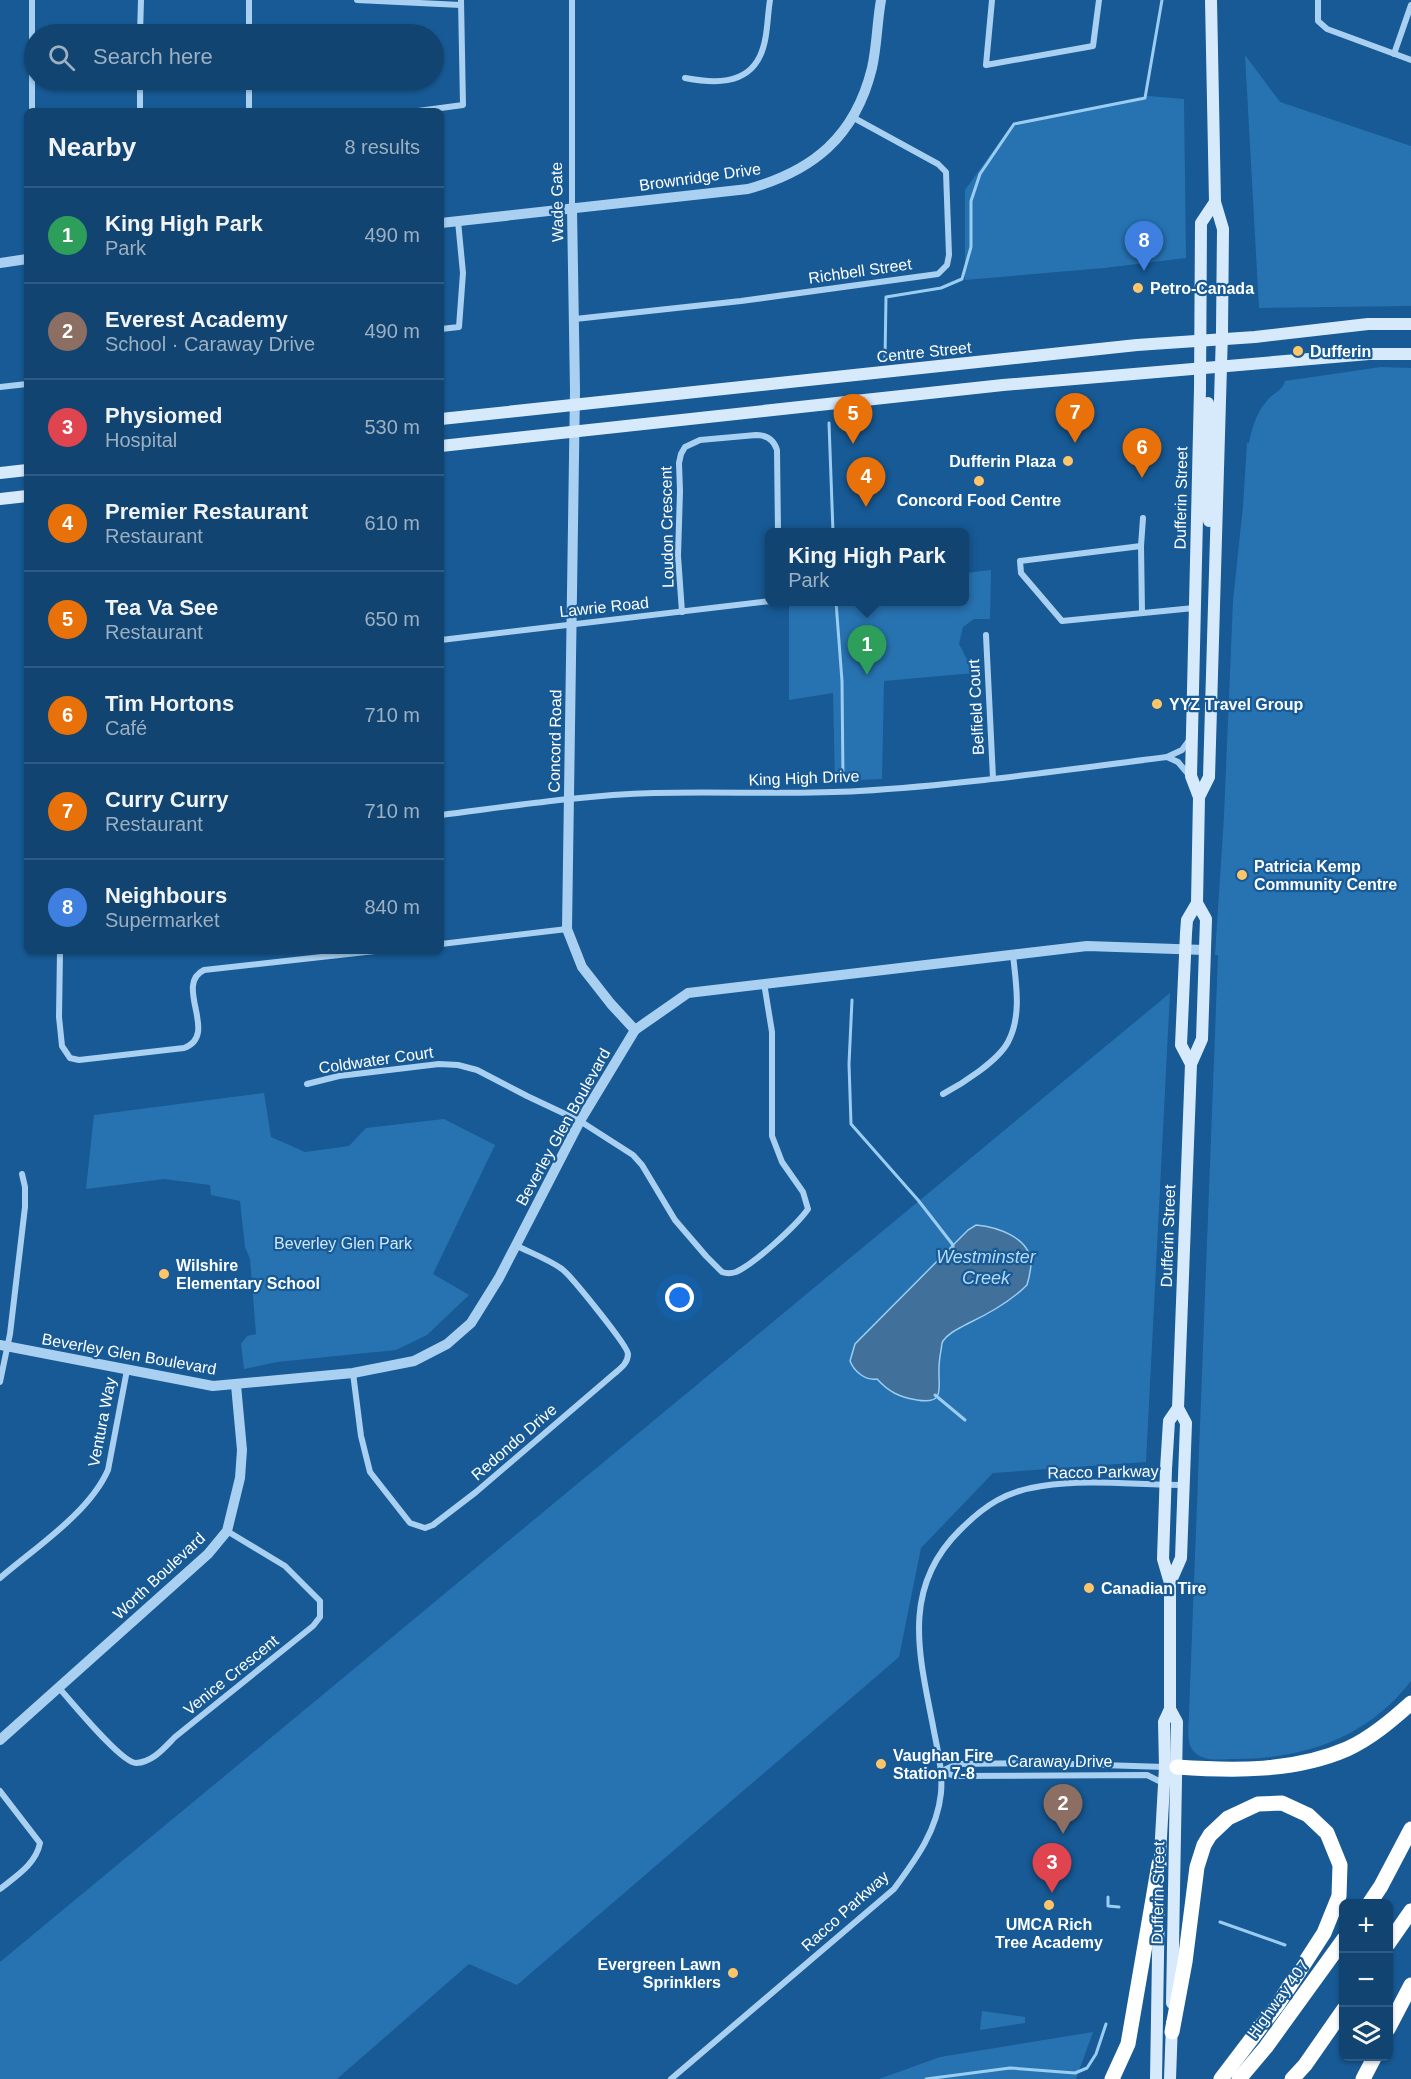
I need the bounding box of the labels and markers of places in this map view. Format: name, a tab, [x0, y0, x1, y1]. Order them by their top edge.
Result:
pin: 8	[1124, 222, 1164, 271]
place label: Petro-Canada	[1150, 280, 1254, 297]
marker: Petro-Canada	[1131, 281, 1145, 295]
place label: Dufferin	[1310, 343, 1371, 360]
marker: Dufferin	[1291, 344, 1305, 358]
pin: 5	[834, 394, 872, 444]
pin: 7	[1056, 394, 1094, 443]
pin: 6	[1122, 428, 1162, 478]
place label: Dufferin Plaza	[949, 453, 1056, 470]
marker: Dufferin Plaza	[1061, 454, 1075, 468]
pin: 4	[846, 458, 886, 507]
marker: Concord Food Centre	[972, 474, 986, 488]
place label: Concord Food Centre	[897, 492, 1061, 509]
pin: 1	[848, 626, 886, 675]
place label: YYZ Travel Group	[1169, 696, 1303, 713]
marker: YYZ Travel Group	[1150, 697, 1164, 711]
place label: Patricia Kemp Community Centre	[1254, 858, 1397, 893]
marker: Patricia Kemp Community Centre	[1235, 868, 1249, 882]
place label: Wilshire Elementary School	[176, 1257, 320, 1292]
marker: Wilshire Elementary School	[157, 1267, 171, 1281]
place label: Canadian Tire	[1101, 1580, 1207, 1597]
marker: Canadian Tire	[1082, 1581, 1096, 1595]
place label: Vaughan Fire Station 7-8	[893, 1747, 994, 1782]
marker: Vaughan Fire Station 7-8	[874, 1757, 888, 1771]
pin: 2	[1044, 1784, 1082, 1834]
pin: 3	[1032, 1844, 1072, 1893]
marker: UMCA Rich Tree Academy	[1042, 1898, 1056, 1912]
place label: UMCA Rich Tree Academy	[995, 1916, 1103, 1951]
place label: Evergreen Lawn Sprinklers	[597, 1956, 721, 1991]
marker: Evergreen Lawn Sprinklers	[726, 1966, 740, 1980]

